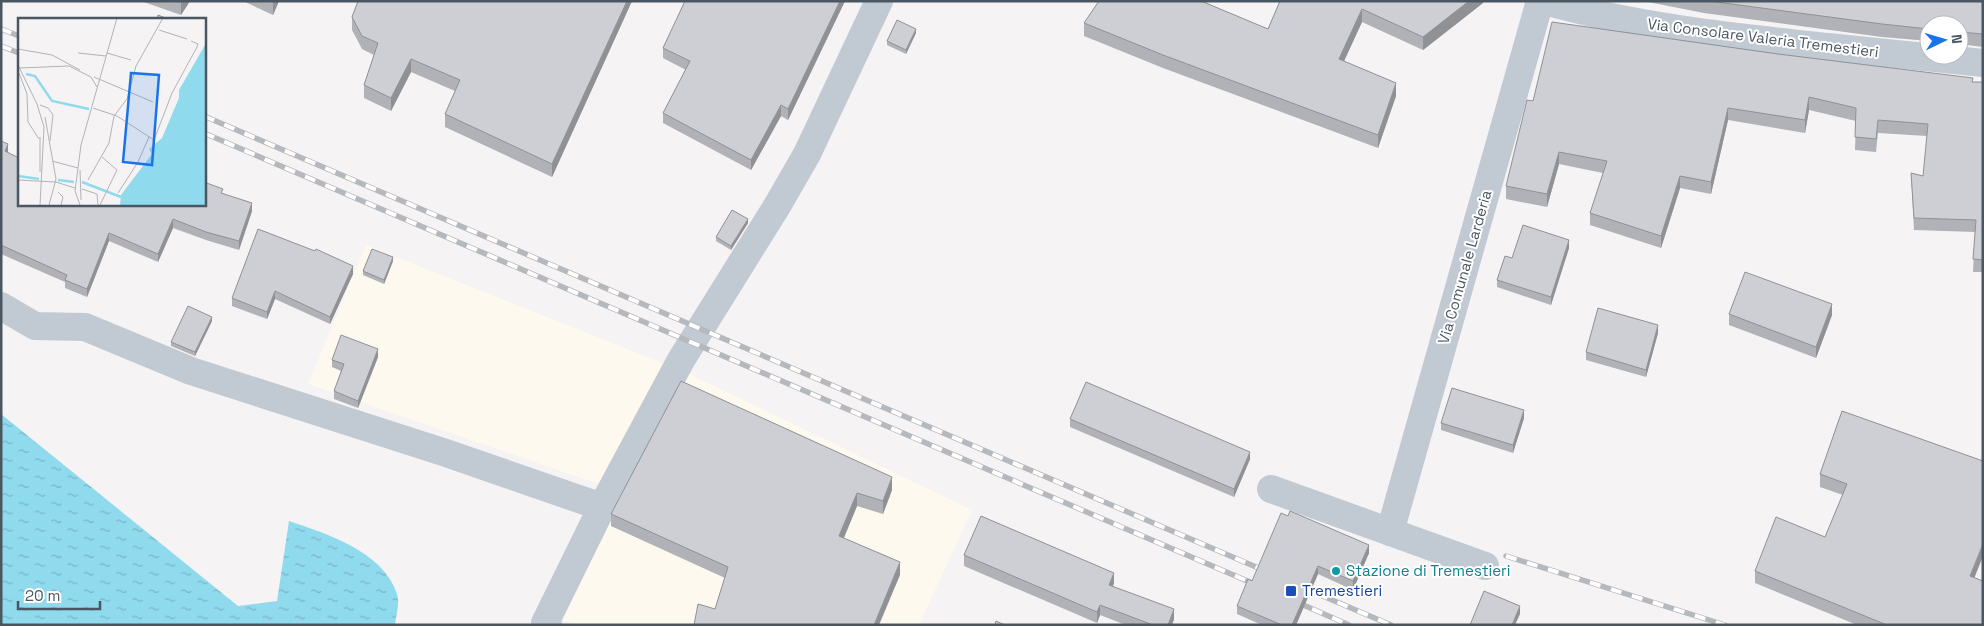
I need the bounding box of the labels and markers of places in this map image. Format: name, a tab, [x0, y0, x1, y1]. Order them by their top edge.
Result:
place label: Stazione di Tremestieri	[1346, 561, 1510, 580]
marker: Stazione di Tremestieri	[1330, 565, 1342, 577]
place label: Tremestieri	[1302, 581, 1382, 600]
marker: Tremestieri	[1284, 584, 1298, 598]

